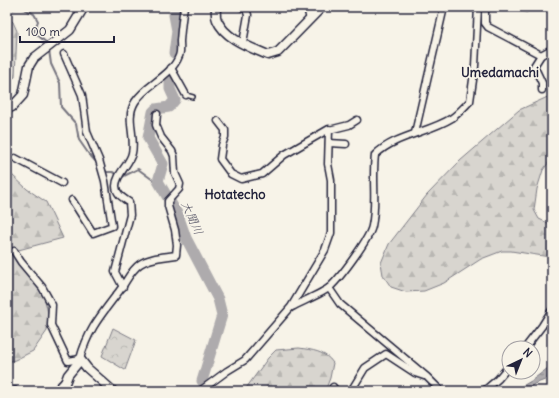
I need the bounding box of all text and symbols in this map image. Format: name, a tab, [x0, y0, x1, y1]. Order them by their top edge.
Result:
scale bar	[20, 18, 114, 44]
text: 100 m	[26, 24, 60, 39]
district label: Umedamachi	[461, 64, 539, 81]
district label: Hotatecho	[204, 186, 266, 203]
water label: 大聞川	[178, 198, 207, 237]
north arrow	[501, 340, 541, 380]
text: N	[520, 345, 535, 360]

